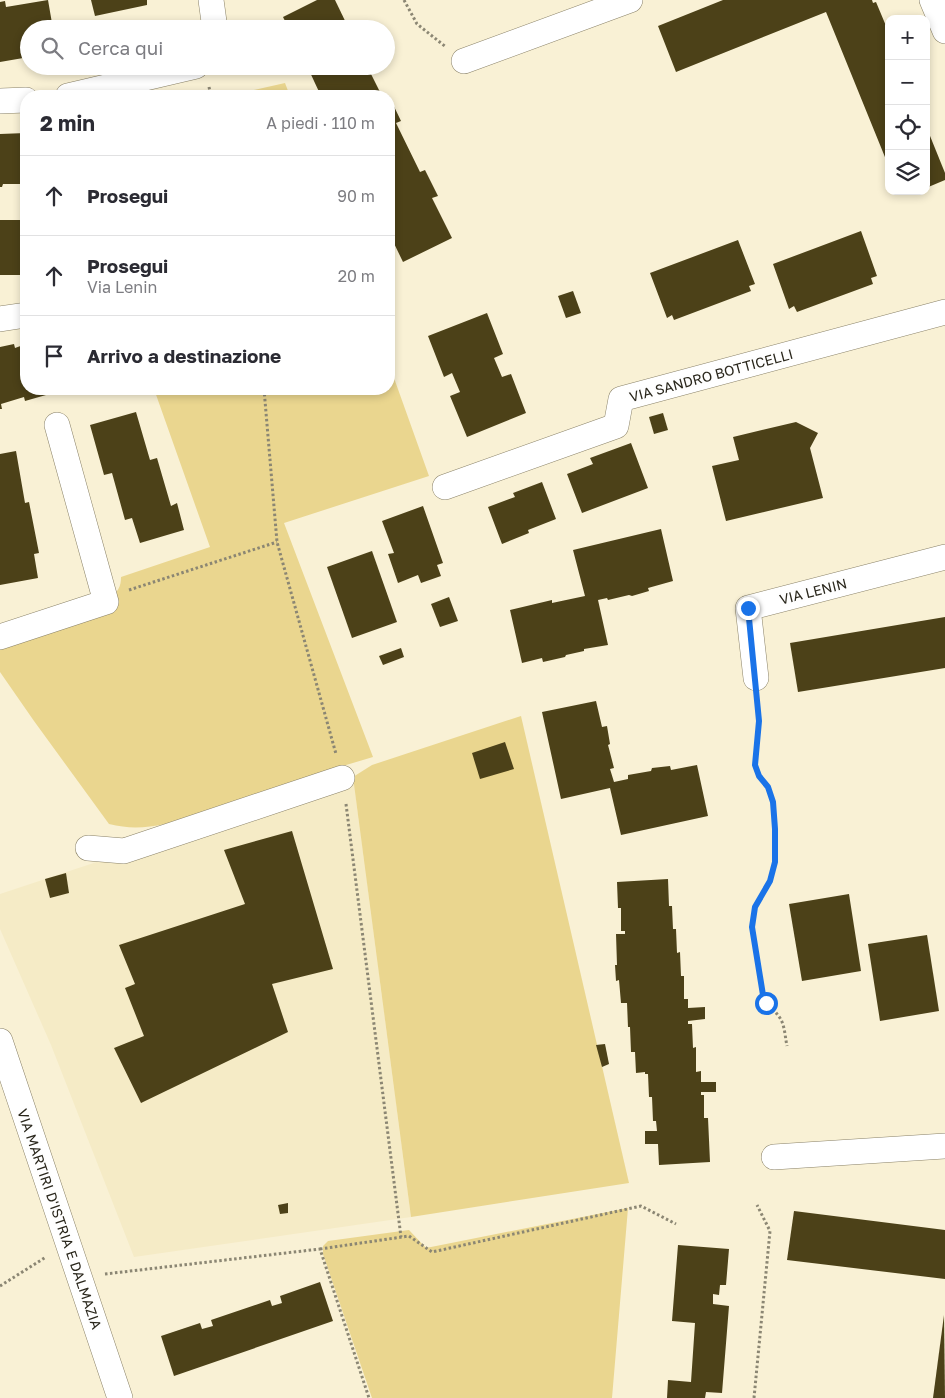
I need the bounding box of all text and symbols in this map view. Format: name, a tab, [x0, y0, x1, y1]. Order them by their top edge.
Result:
map controls	[885, 15, 930, 195]
button: +	[885, 15, 930, 60]
search box	[20, 20, 395, 75]
icon: search	[38, 34, 66, 62]
text: Cerca qui	[78, 36, 163, 59]
button: −	[885, 60, 930, 105]
button: locate	[885, 105, 930, 150]
text: 2 min	[40, 110, 95, 136]
text: A piedi · 110 m	[266, 113, 375, 133]
button: layers	[885, 150, 930, 195]
icon: ahead	[40, 182, 68, 210]
text: Prosegui	[87, 184, 168, 207]
text: 90 m	[337, 186, 375, 206]
text: Prosegui	[87, 254, 168, 277]
icon: ahead	[40, 262, 68, 290]
text: 20 m	[338, 266, 375, 286]
text: Via Lenin	[87, 277, 157, 297]
icon: arrive	[40, 342, 68, 370]
text: Arrivo a destinazione	[87, 344, 281, 367]
street label: VIA SANDRO BOTTICELLI	[627, 345, 795, 405]
street label: VIA LENIN	[778, 574, 848, 608]
route end	[737, 597, 760, 620]
route start	[755, 992, 778, 1015]
street label: VIA MARTIRI D'ISTRIA E DALMAZIA	[14, 1107, 106, 1332]

